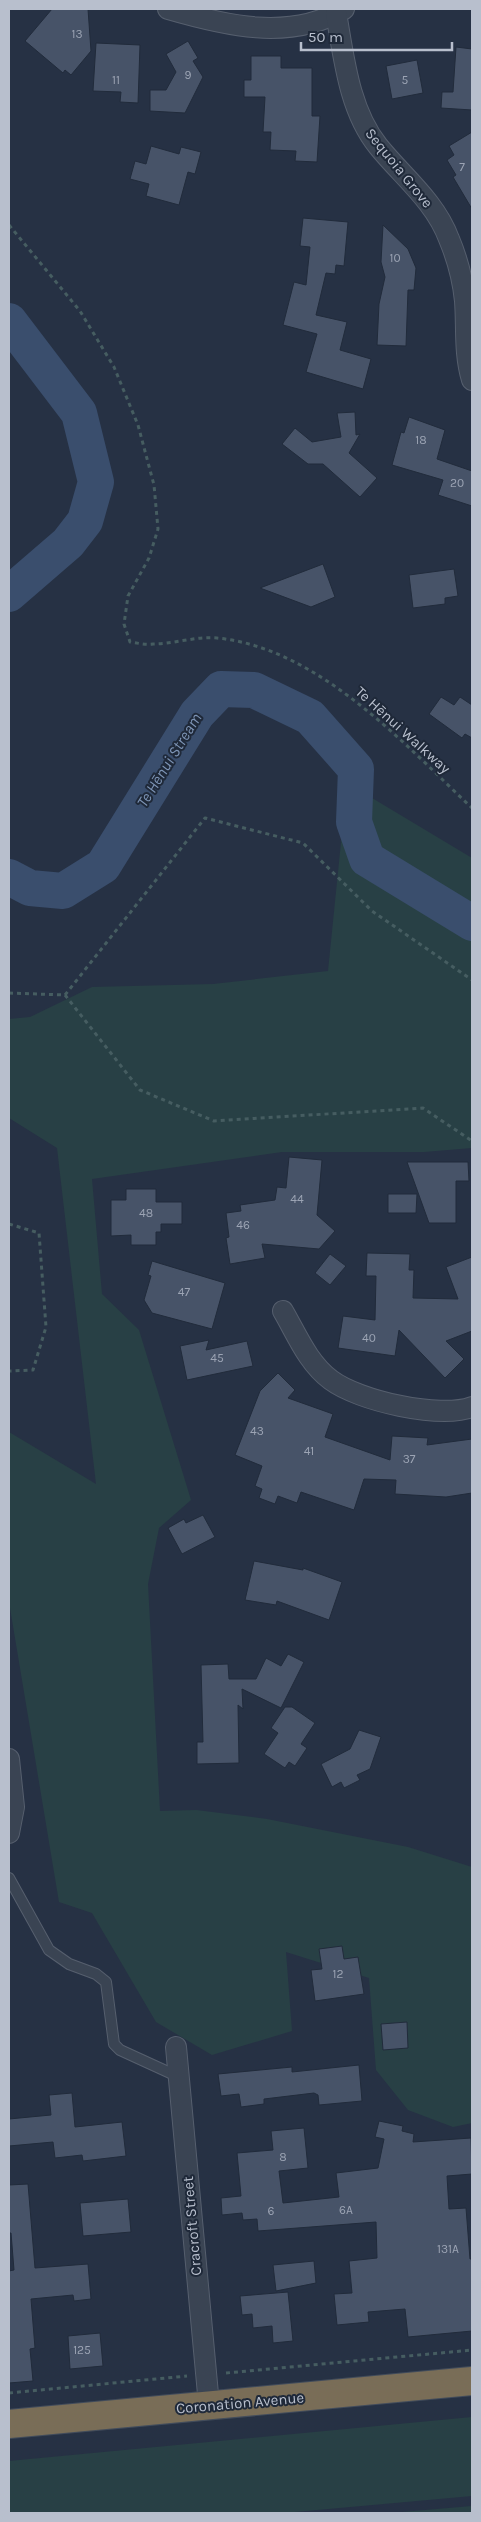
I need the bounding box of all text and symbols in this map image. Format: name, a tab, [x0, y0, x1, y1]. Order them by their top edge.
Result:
scale bar	[301, 20, 452, 52]
house number: 13	[71, 27, 83, 41]
text: 50 m	[308, 28, 343, 46]
house number: 9	[185, 68, 192, 82]
house number: 11	[112, 73, 120, 87]
house number: 5	[402, 73, 409, 87]
street label: Sequoia Grove	[361, 124, 437, 212]
house number: 7	[459, 160, 465, 174]
house number: 10	[389, 251, 401, 265]
house number: 18	[415, 433, 427, 447]
house number: 20	[450, 476, 464, 490]
street label: Te Hēnui Walkway	[352, 683, 454, 777]
water label: Te Hēnui Stream	[132, 709, 206, 811]
house number: 44	[290, 1192, 304, 1206]
house number: 48	[139, 1206, 153, 1220]
house number: 46	[236, 1218, 250, 1232]
house number: 47	[178, 1285, 191, 1299]
house number: 40	[362, 1331, 376, 1345]
house number: 45	[210, 1351, 224, 1365]
house number: 43	[250, 1424, 264, 1438]
house number: 41	[304, 1444, 314, 1458]
house number: 37	[403, 1452, 416, 1466]
house number: 12	[333, 1967, 344, 1981]
house number: 8	[279, 2150, 287, 2164]
street label: Cracroft Street	[179, 2175, 205, 2276]
house number: 6A	[339, 2203, 353, 2217]
house number: 6	[268, 2204, 275, 2218]
house number: 131A	[437, 2242, 459, 2256]
house number: 125	[73, 2343, 91, 2357]
street label: Coronation Avenue	[175, 2388, 305, 2418]

